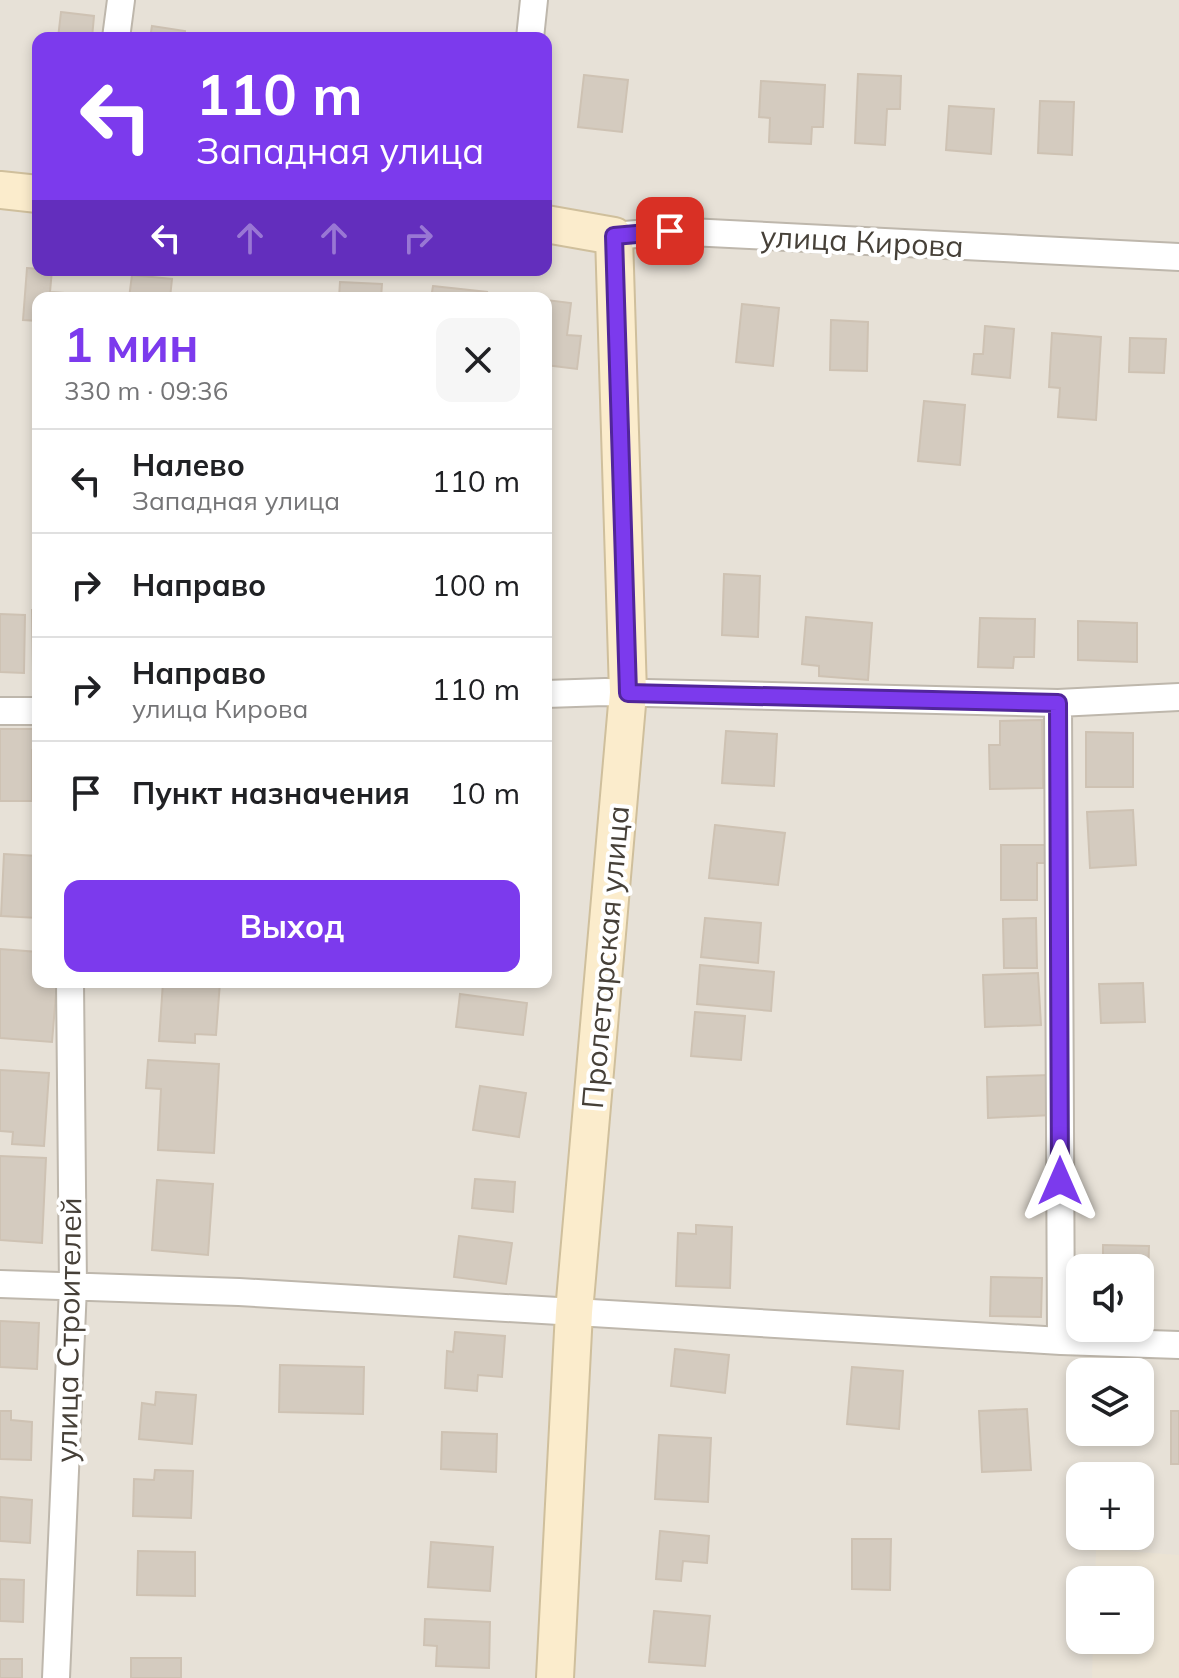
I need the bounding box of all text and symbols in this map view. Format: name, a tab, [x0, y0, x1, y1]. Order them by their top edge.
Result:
text: 110 m	[196, 59, 363, 129]
icon: left	[64, 64, 168, 168]
text: Западная улица	[196, 128, 484, 173]
pin	[636, 197, 704, 265]
icon: arrive	[648, 209, 692, 253]
icon: left	[144, 216, 188, 260]
icon: ahead	[228, 216, 272, 260]
icon: ahead	[312, 216, 356, 260]
icon: right	[396, 216, 440, 260]
street label: улица Кирова	[759, 217, 965, 265]
text: 1 мин	[64, 314, 199, 374]
button: close	[436, 318, 520, 402]
text: 330 m · 09:36	[64, 374, 228, 407]
text: Налево	[132, 446, 245, 484]
icon: left	[64, 459, 108, 503]
text: 110 m	[432, 462, 520, 500]
text: Западная улица	[132, 484, 340, 517]
icon: right	[64, 563, 108, 607]
text: Направо	[132, 566, 266, 604]
text: 100 m	[432, 566, 520, 604]
text: Направо	[132, 654, 266, 692]
icon: right	[64, 667, 108, 711]
text: 110 m	[432, 670, 520, 708]
text: улица Кирова	[132, 692, 308, 725]
icon: arrive	[64, 771, 108, 815]
text: Пункт назначения	[132, 774, 410, 812]
text: 10 m	[450, 774, 520, 812]
street label: Пролетарская улица	[573, 804, 637, 1110]
button: Выход	[64, 880, 520, 972]
position arrow	[1018, 1139, 1102, 1223]
street label: улица Строителей	[47, 1197, 89, 1463]
map controls	[1066, 1254, 1154, 1654]
button: sound	[1066, 1254, 1154, 1342]
button: layers	[1066, 1358, 1154, 1446]
button: +	[1066, 1462, 1154, 1550]
button: −	[1066, 1566, 1154, 1654]

